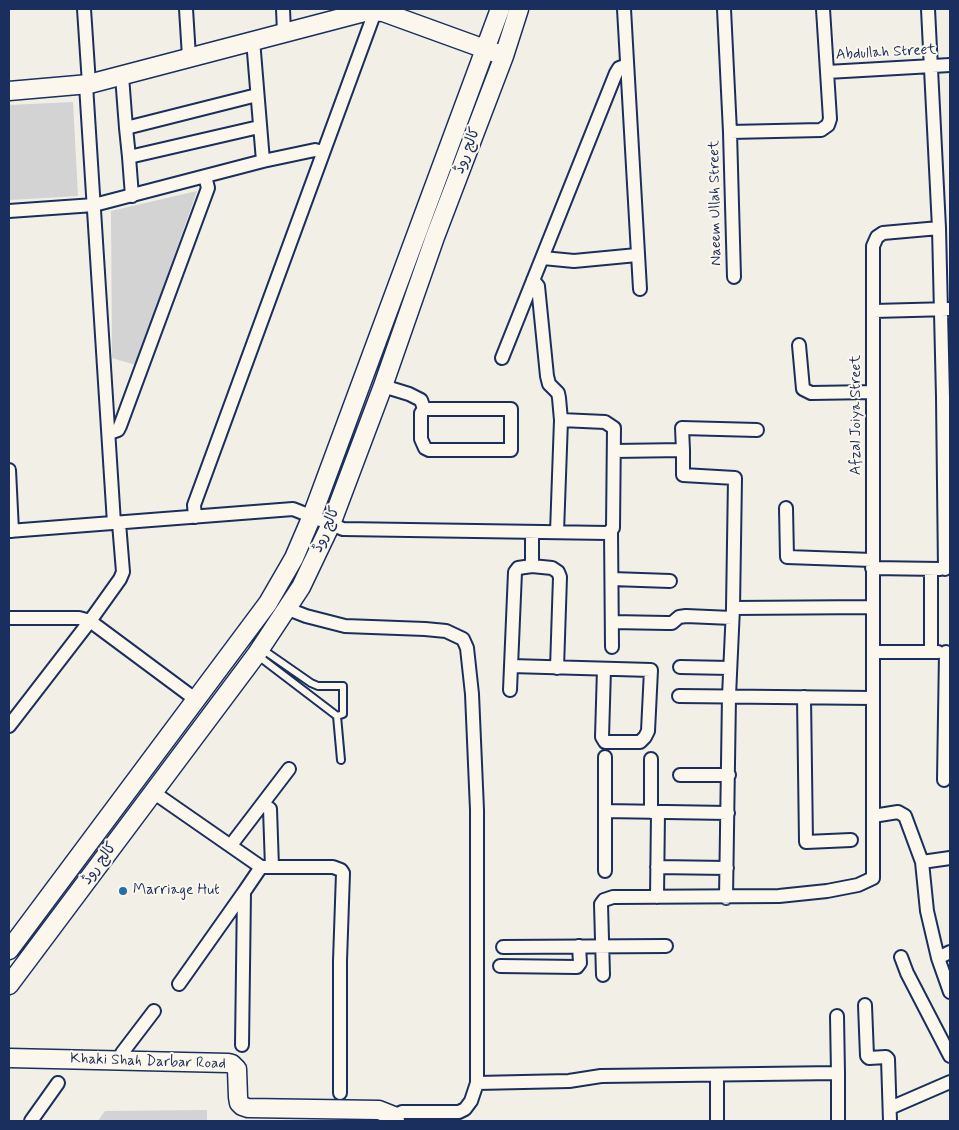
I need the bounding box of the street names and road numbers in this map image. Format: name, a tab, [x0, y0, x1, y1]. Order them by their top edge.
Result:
street label: Abdullah Street	[835, 41, 937, 65]
street label: کالج روڈ	[451, 125, 485, 177]
street label: Naeem Ullah Street	[706, 140, 726, 266]
street label: Afzal Joiya Street	[848, 355, 866, 475]
street label: کالج روڈ	[309, 504, 345, 556]
street label: کالج روڈ	[79, 839, 121, 889]
street label: Khaki Shah Darbar Road	[70, 1050, 226, 1074]

